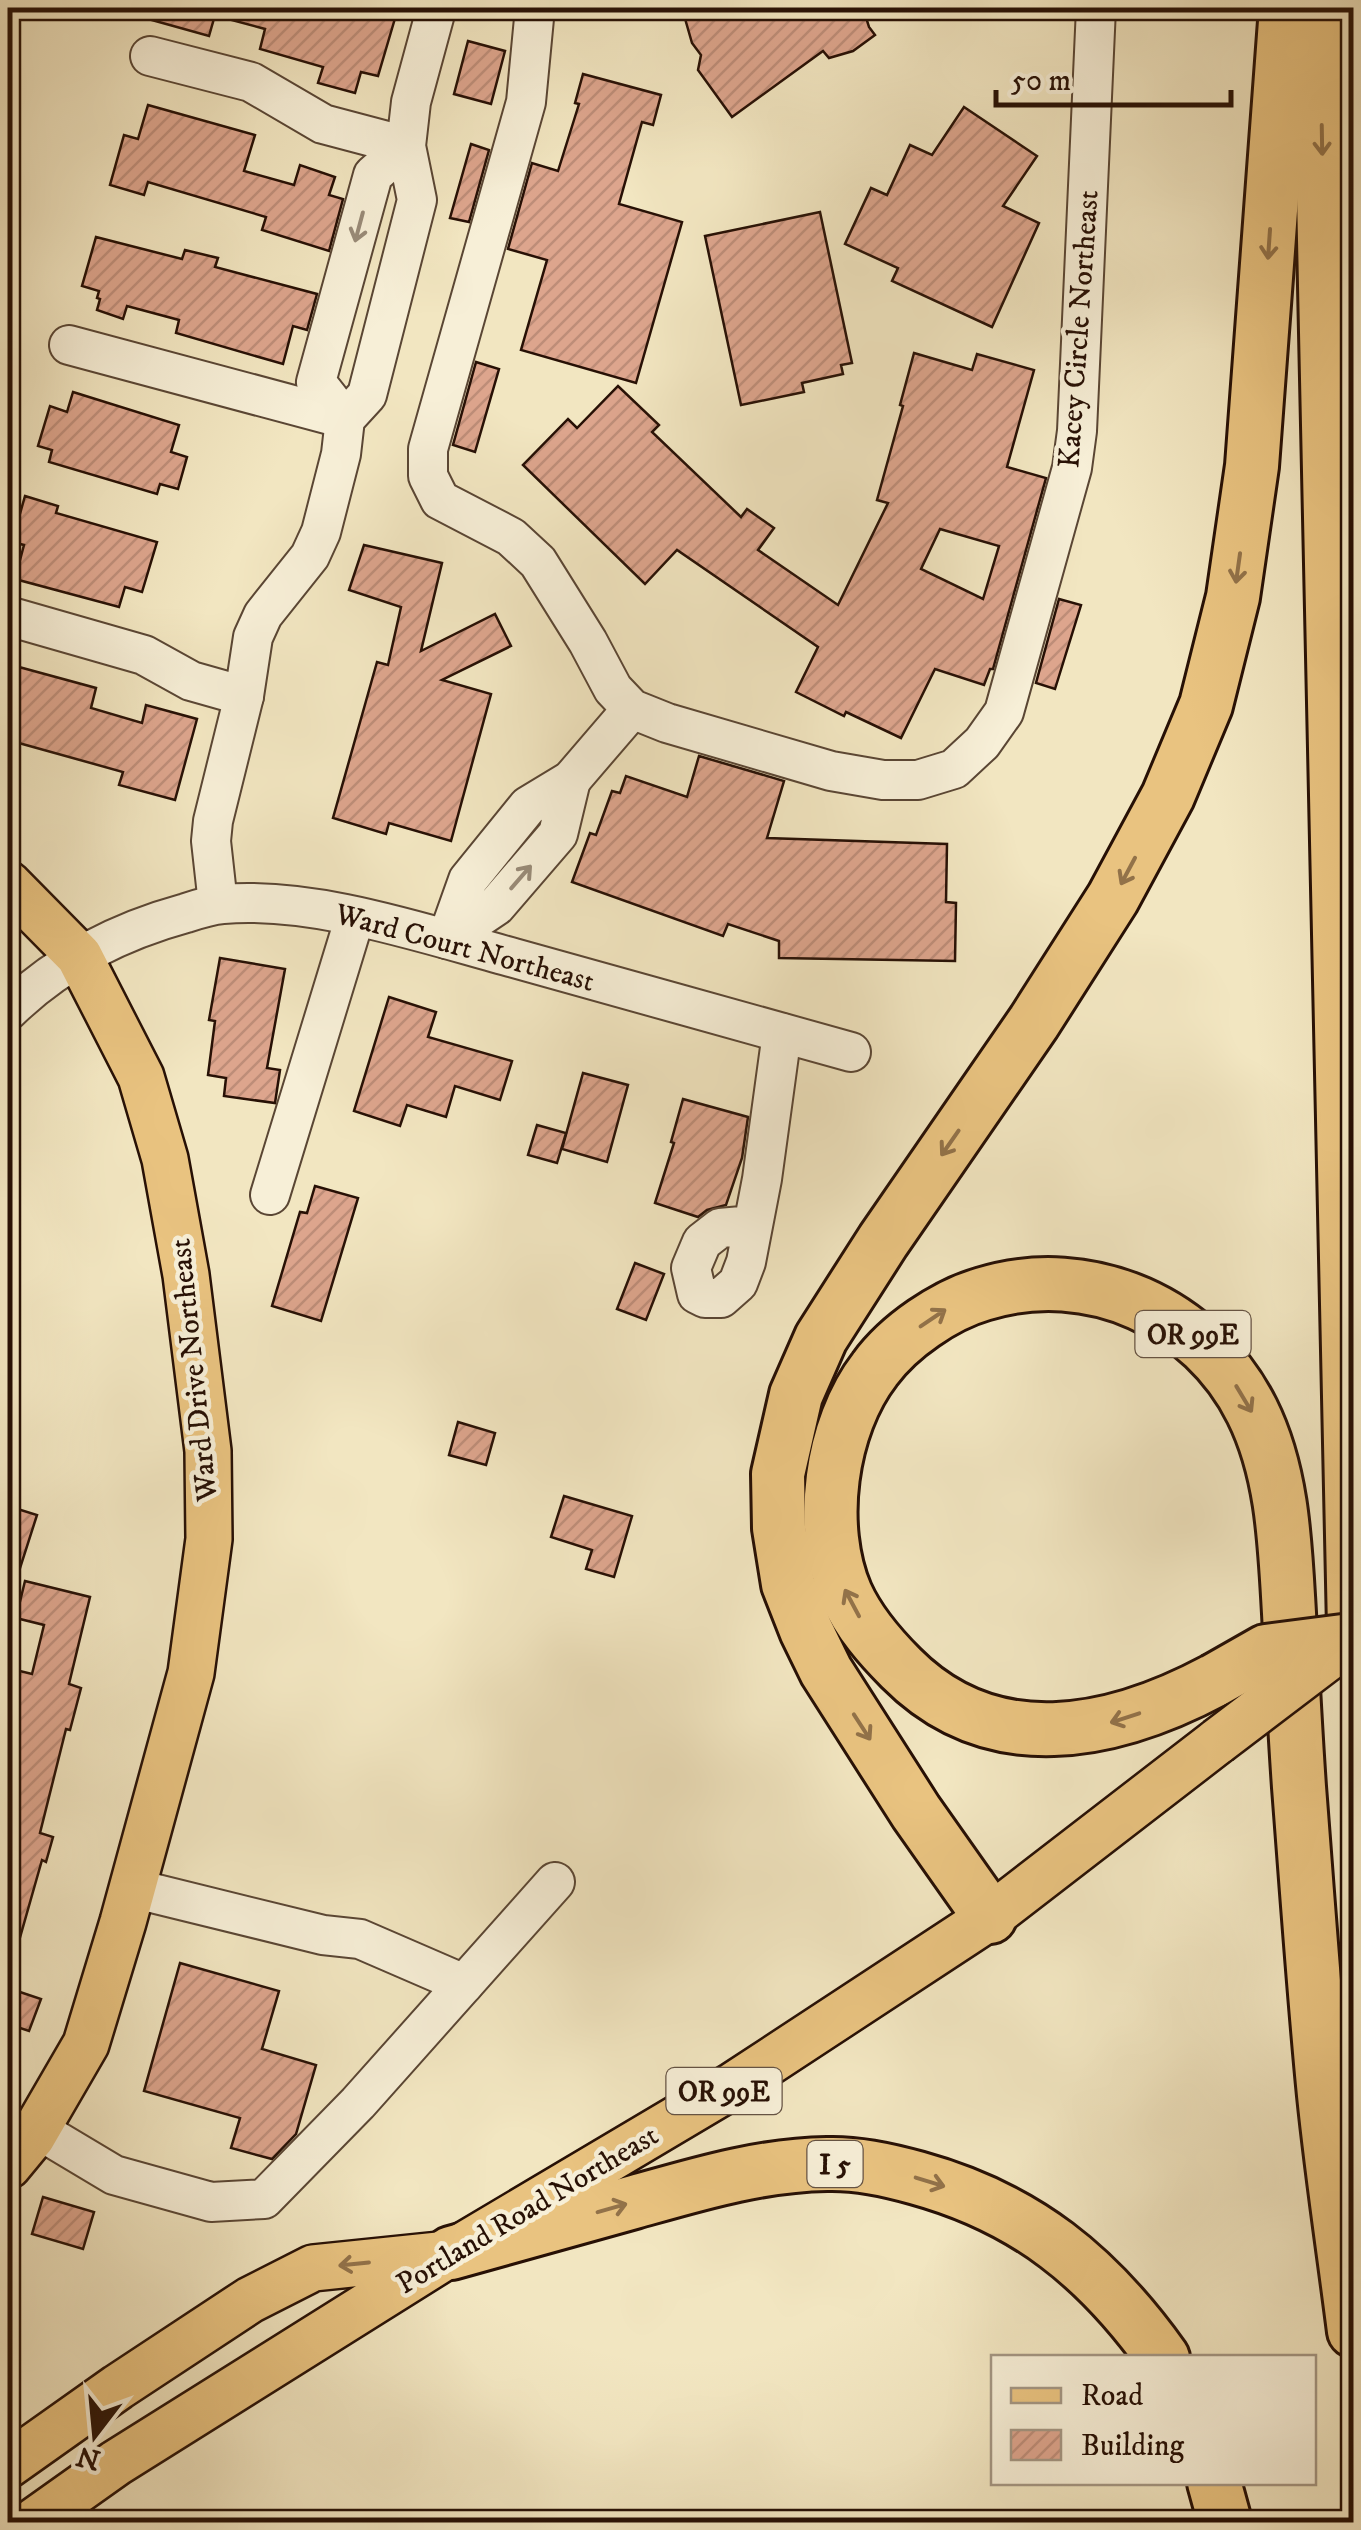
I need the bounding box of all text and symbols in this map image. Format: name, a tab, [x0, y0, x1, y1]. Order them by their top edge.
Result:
scale bar	[996, 45, 1231, 107]
text: 50 m	[1011, 63, 1071, 100]
one-way arrow	[1312, 123, 1331, 155]
street label: Kacey Circle Northeast	[1051, 189, 1108, 469]
one-way arrow	[348, 211, 367, 242]
one-way arrow	[1259, 228, 1278, 260]
one-way arrow	[1228, 551, 1246, 583]
one-way arrow	[1117, 856, 1137, 886]
one-way arrow	[509, 865, 531, 891]
street label: Ward Court Northeast	[330, 896, 598, 1001]
one-way arrow	[940, 1129, 961, 1157]
street label: Ward Drive Northeast	[162, 1237, 227, 1504]
one-way arrow	[919, 1308, 947, 1329]
road number: OR 99E	[1136, 1311, 1250, 1357]
one-way arrow	[1234, 1384, 1254, 1412]
one-way arrow	[842, 1588, 861, 1618]
one-way arrow	[1110, 1710, 1142, 1728]
one-way arrow	[852, 1712, 872, 1741]
road number: OR 99E	[666, 2068, 782, 2114]
street label: Portland Road Northeast	[390, 2117, 665, 2303]
road number: I 5	[808, 2141, 862, 2187]
one-way arrow	[914, 2174, 945, 2192]
one-way arrow	[596, 2198, 628, 2216]
one-way arrow	[339, 2255, 371, 2274]
legend	[991, 2355, 1316, 2485]
text: Road	[1081, 2378, 1143, 2415]
north arrow	[45, 2385, 145, 2485]
text: Building	[1081, 2428, 1185, 2465]
text: N	[73, 2438, 104, 2478]

